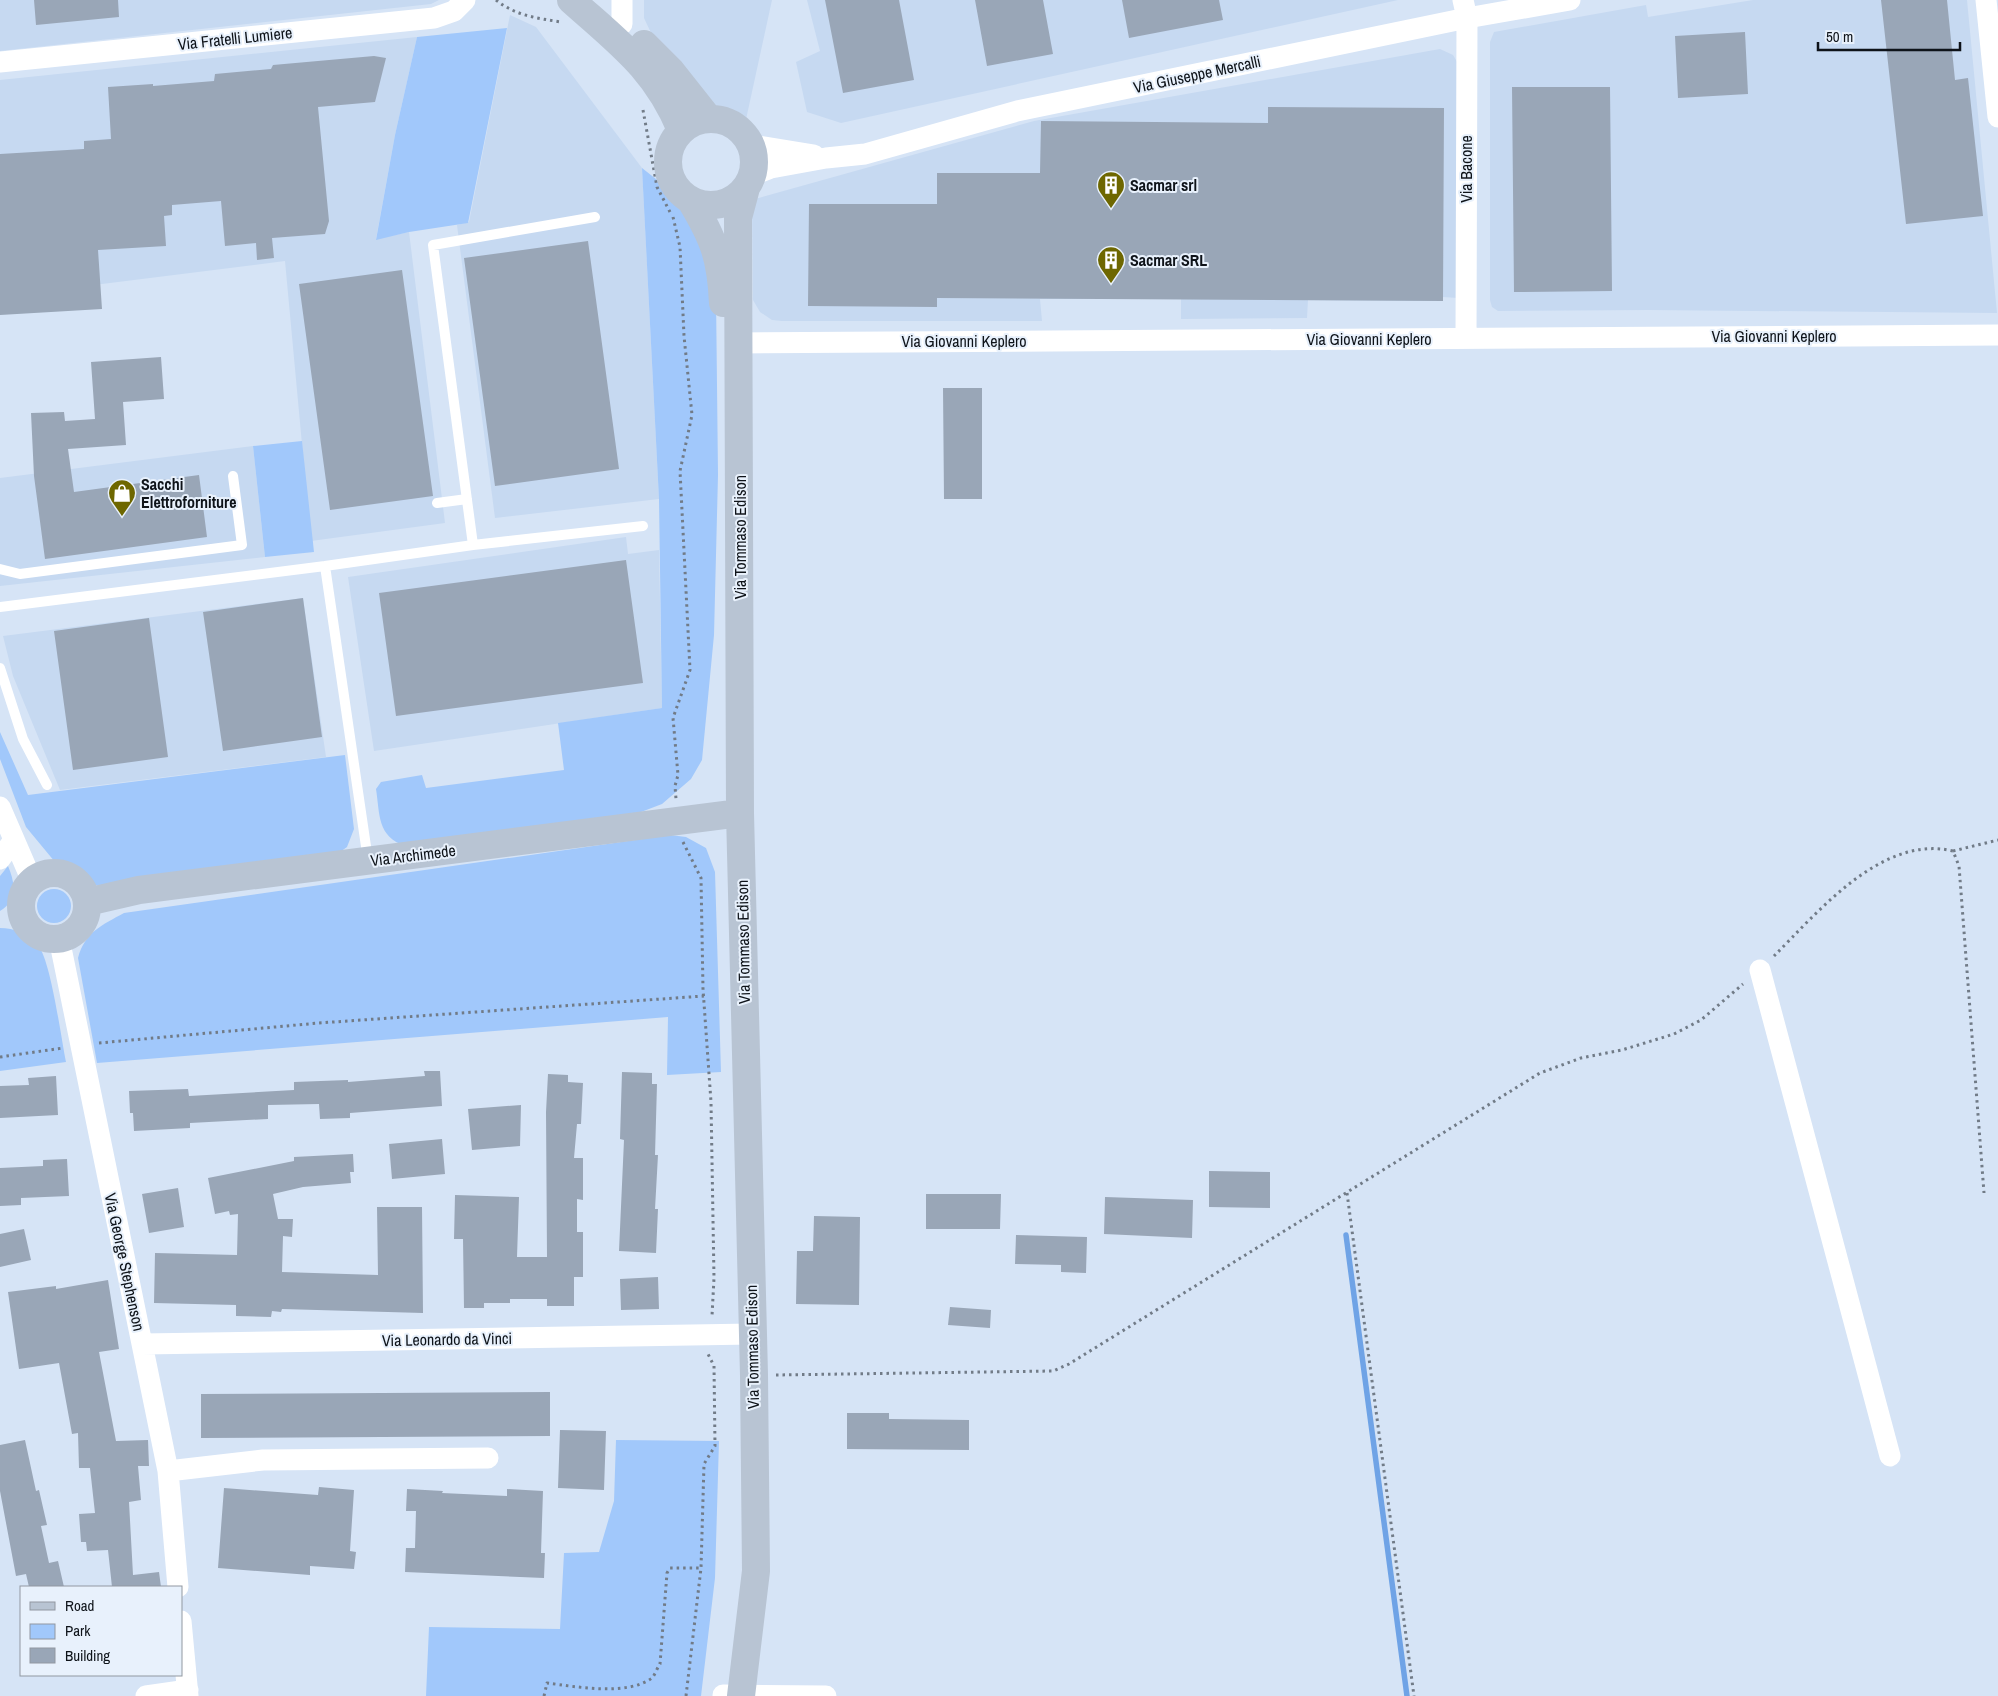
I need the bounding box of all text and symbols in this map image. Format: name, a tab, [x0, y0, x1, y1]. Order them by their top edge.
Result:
scale bar	[1818, 20, 1960, 52]
street label: Via Fratelli Lumiere	[177, 21, 293, 55]
text: 50 m	[1826, 26, 1853, 47]
street label: Via Giuseppe Mercalli	[1131, 50, 1263, 98]
street label: Via Bacone	[1455, 135, 1477, 203]
building icon: Sacmar srl	[1096, 170, 1126, 209]
place label: Sacmar srl	[1130, 174, 1197, 196]
building icon: Sacmar SRL	[1096, 245, 1126, 284]
place label: Sacmar SRL	[1130, 249, 1207, 271]
street label: Via Giovanni Keplero	[1711, 325, 1837, 347]
street label: Via Giovanni Keplero	[1306, 328, 1432, 350]
street label: Via Giovanni Keplero	[901, 330, 1027, 352]
place label: Sacchi Elettroforniture	[141, 473, 237, 513]
street label: Via Tommaso Edison	[729, 475, 751, 599]
shop icon: Sacchi Elettroforniture	[107, 478, 137, 517]
street label: Via Archimede	[369, 839, 457, 871]
street label: Via Tommaso Edison	[731, 880, 755, 1004]
street label: Via George Stephenson	[100, 1191, 150, 1333]
street label: Via Tommaso Edison	[740, 1285, 764, 1409]
street label: Via Leonardo da Vinci	[382, 1327, 512, 1351]
legend	[20, 1586, 182, 1676]
text: Road	[65, 1595, 94, 1616]
text: Park	[65, 1620, 91, 1641]
text: Building	[65, 1645, 110, 1666]

